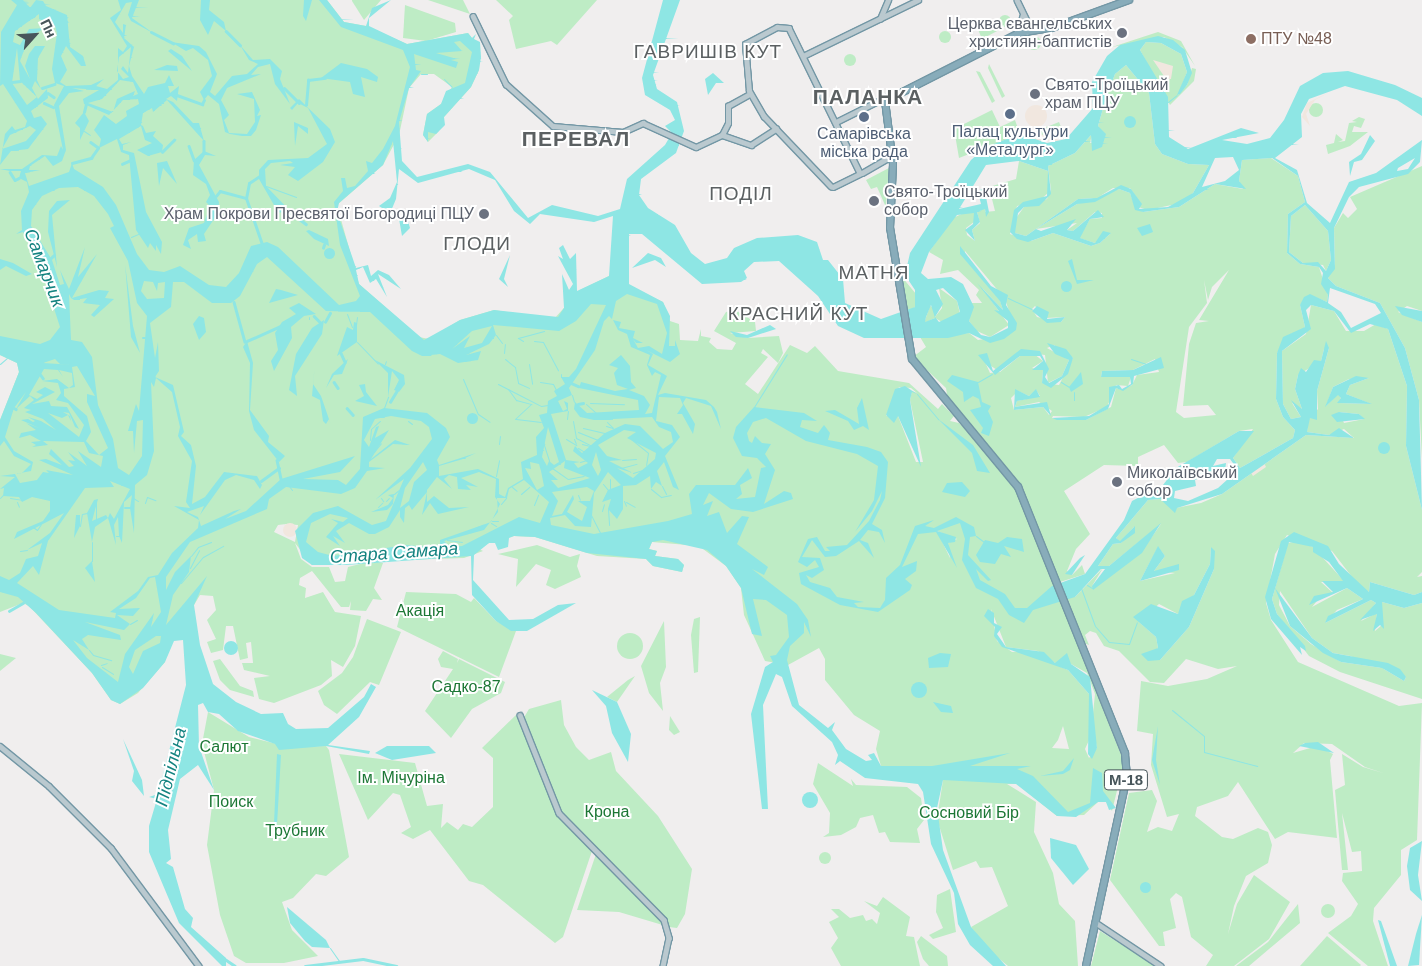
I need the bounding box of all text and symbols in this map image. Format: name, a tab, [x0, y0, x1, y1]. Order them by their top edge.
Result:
north arrow	[10, 10, 60, 60]
place label: Церква євангельських християн-баптистів	[948, 14, 1112, 52]
text: Пн	[37, 17, 60, 40]
marker: Церква євангельських християн-баптистів	[1116, 27, 1128, 39]
place label: ПТУ №48	[1261, 29, 1332, 49]
marker: ПТУ №48	[1245, 33, 1257, 45]
district label: ГАВРИШІВ КУТ	[632, 41, 784, 63]
place label: Свято-Троїцький храм ПЦУ	[1045, 75, 1168, 113]
district label: ПАЛАНКА	[812, 84, 924, 110]
marker: Свято-Троїцький храм ПЦУ	[1029, 88, 1041, 100]
marker: Палац культури «Металург»	[1004, 108, 1016, 120]
marker: Самарівська міська рада	[858, 111, 870, 123]
place label: Палац культури «Металург»	[952, 122, 1068, 160]
place label: Самарівська міська рада	[817, 124, 911, 162]
district label: ПЕРЕВАЛ	[521, 126, 631, 152]
place label: Свято-Троїцький собор	[884, 182, 1007, 220]
district label: ПОДІЛ	[709, 183, 773, 205]
marker: Свято-Троїцький собор	[868, 195, 880, 207]
place label: Храм Покрови Пресвятої Богородиці ПЦУ	[164, 204, 474, 224]
marker: Храм Покрови Пресвятої Богородиці ПЦУ	[478, 208, 490, 220]
water label: Самарчик	[19, 226, 69, 310]
district label: ГЛОДИ	[443, 233, 511, 255]
district label: МАТНЯ	[838, 262, 910, 284]
district label: КРАСНИЙ КУТ	[726, 303, 870, 325]
place label: Миколаївський собор	[1127, 463, 1237, 501]
marker: Миколаївський собор	[1111, 476, 1123, 488]
water label: Стара Самара	[329, 538, 459, 568]
park label: Акація	[396, 601, 444, 621]
park label: Садко-87	[431, 677, 501, 697]
water label: Підпільна	[151, 725, 191, 809]
park label: Салют	[200, 737, 248, 757]
park label: Ім. Мічуріна	[357, 768, 445, 788]
road number: М-18	[1104, 768, 1148, 792]
park label: Поиск	[209, 792, 253, 812]
park label: Крона	[585, 802, 629, 822]
park label: Сосновий Бір	[919, 803, 1019, 823]
park label: Трубник	[265, 821, 325, 841]

